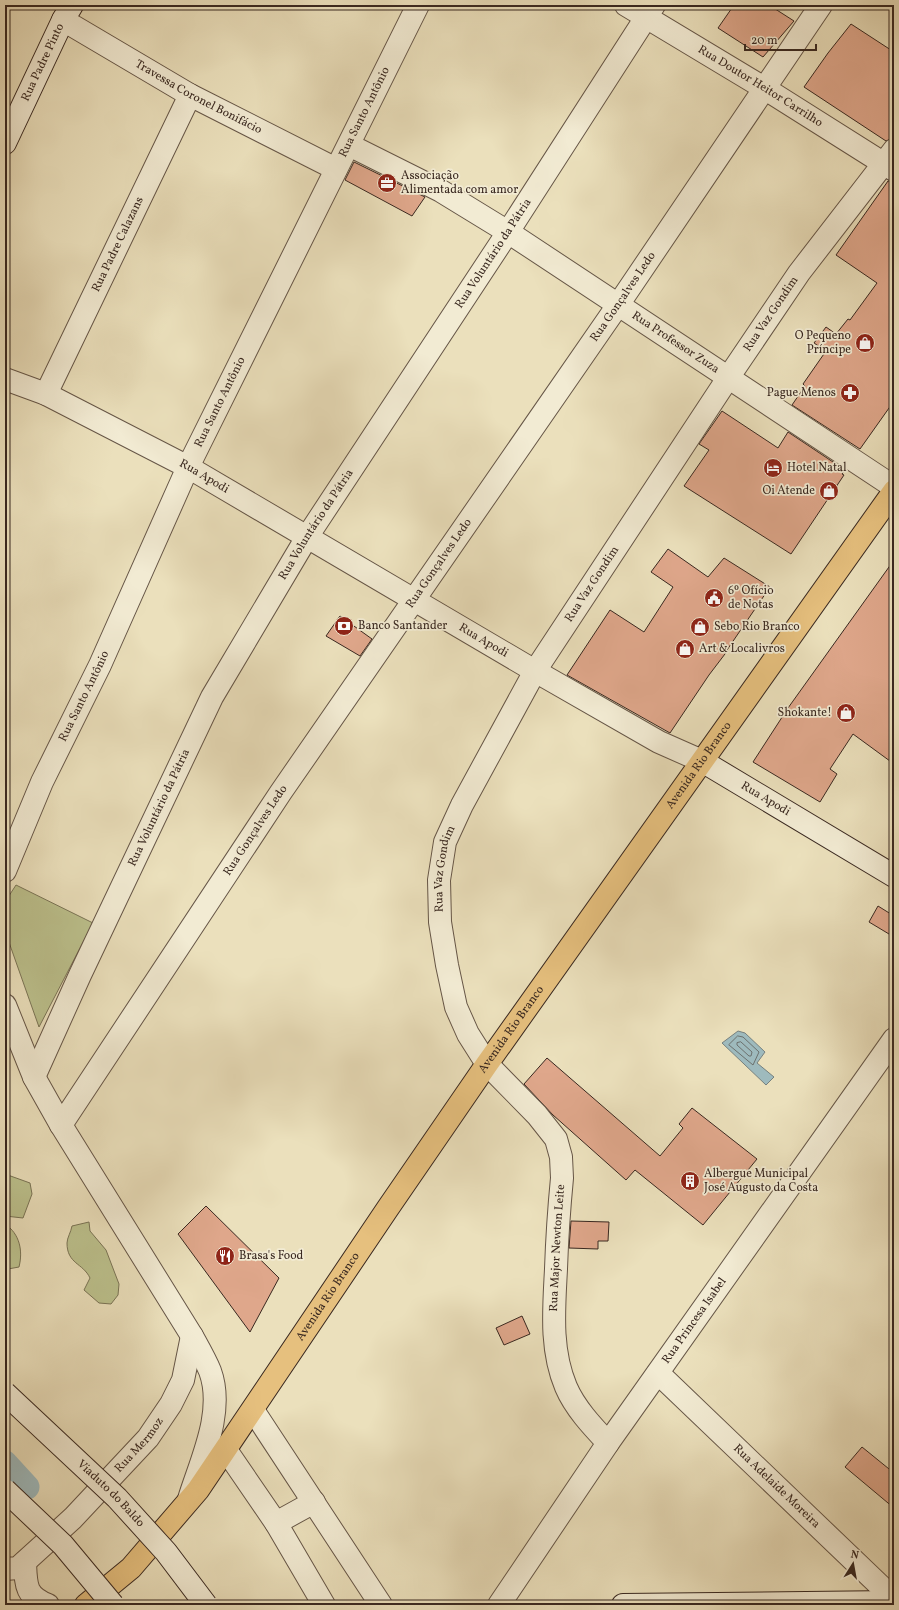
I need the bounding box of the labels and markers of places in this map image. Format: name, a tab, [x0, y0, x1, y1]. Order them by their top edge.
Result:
place label: Associação Alimentada com amor	[401, 168, 518, 198]
office icon: Associação Alimentada com amor	[376, 172, 398, 194]
place label: O Pequeno Príncipe	[795, 328, 851, 358]
shop icon: O Pequeno Príncipe	[854, 332, 876, 354]
pharmacy icon: Pague Menos	[839, 382, 861, 404]
place label: Pague Menos	[767, 385, 836, 401]
hotel icon: Hotel Natal	[762, 457, 784, 479]
place label: Hotel Natal	[787, 460, 847, 476]
shop icon: Oi Atende	[818, 480, 840, 502]
place label: Oi Atende	[763, 483, 815, 499]
place label: 6º Ofício de Notas	[728, 583, 774, 613]
public building icon: 6º Ofício de Notas	[703, 587, 725, 609]
bank icon: Banco Santander	[333, 615, 355, 637]
shop icon: Sebo Rio Branco	[689, 616, 711, 638]
place label: Banco Santander	[358, 618, 447, 634]
place label: Sebo Rio Branco	[714, 619, 800, 635]
shop icon: Art & Localivros	[674, 638, 696, 660]
place label: Art & Localivros	[699, 641, 785, 657]
shop icon: Shokante!	[835, 702, 857, 724]
place label: Shokante!	[778, 705, 832, 721]
place label: Albergue Municipal José Augusto da Costa	[704, 1166, 818, 1196]
building icon: Albergue Municipal José Augusto da Costa	[679, 1170, 701, 1192]
restaurant icon: Brasa's Food	[214, 1245, 236, 1267]
place label: Brasa's Food	[239, 1248, 304, 1264]

